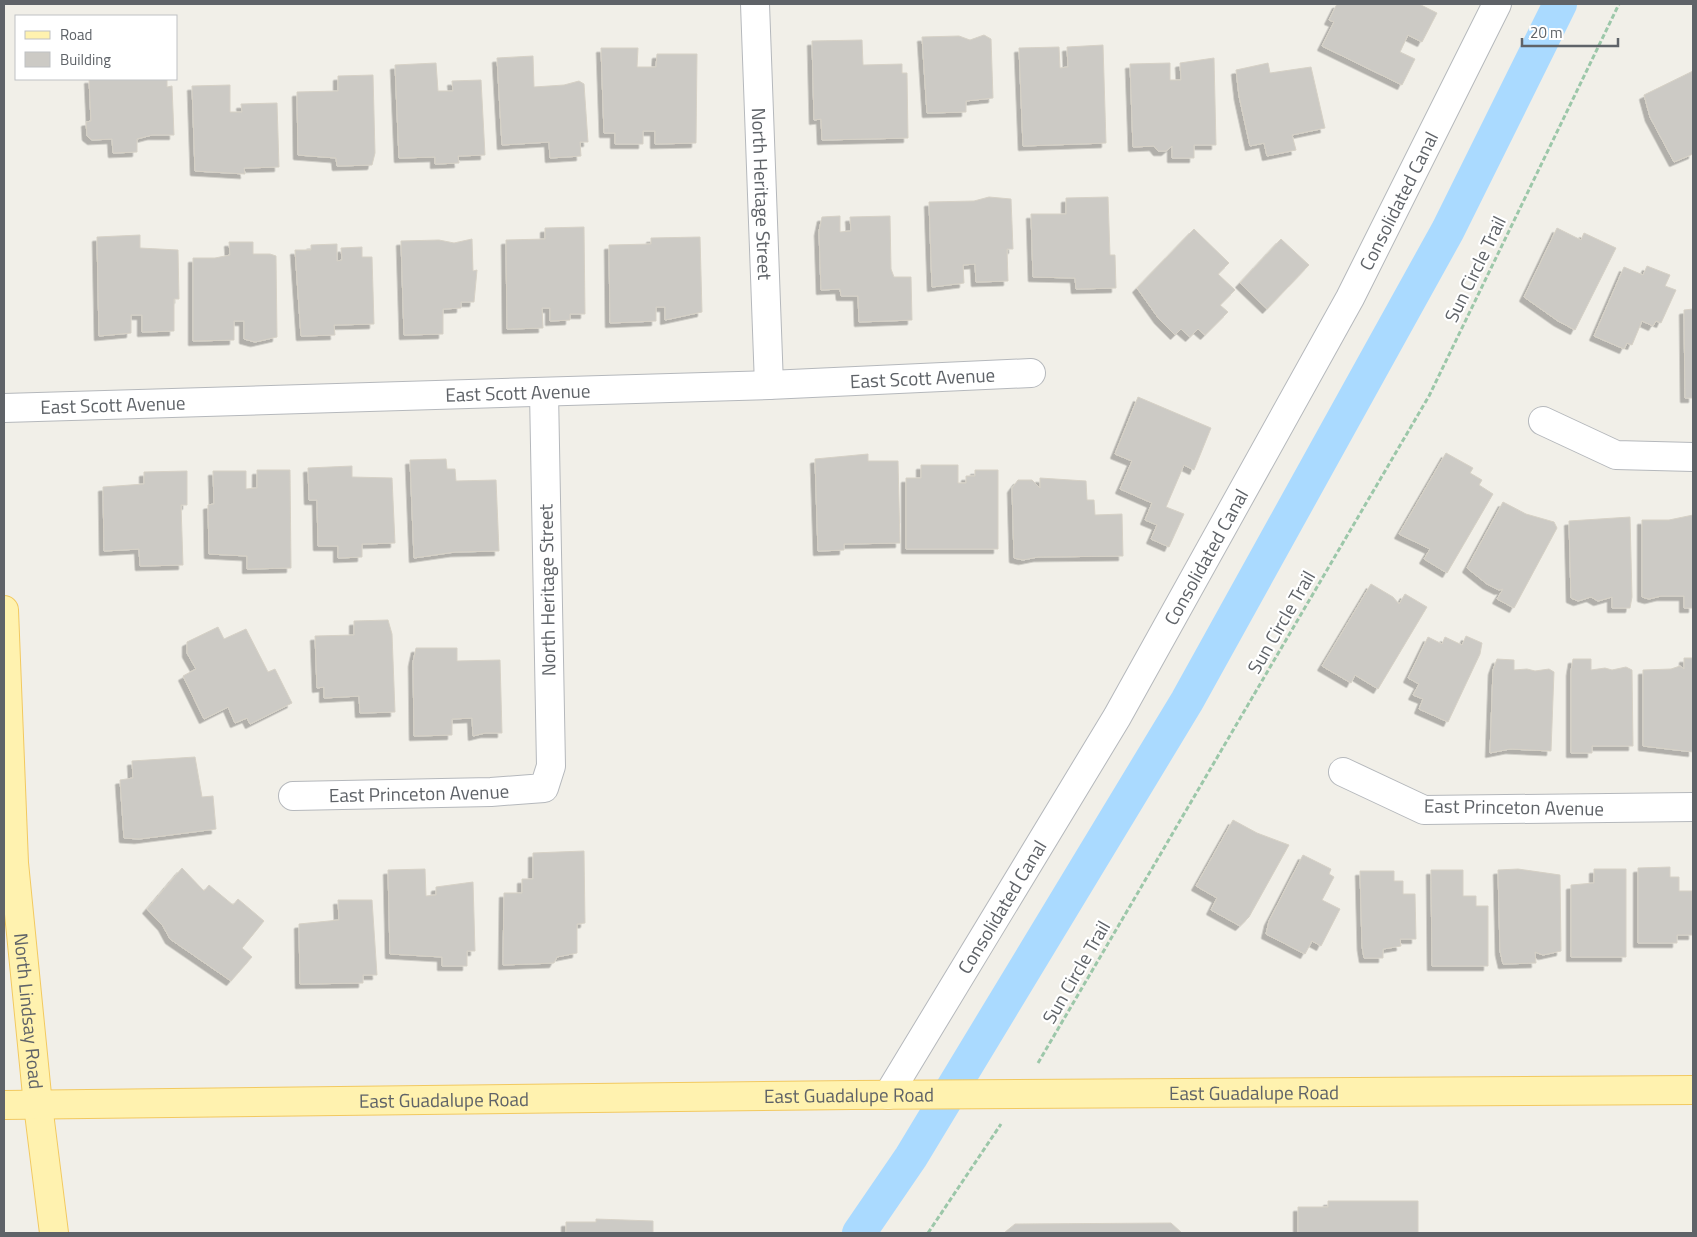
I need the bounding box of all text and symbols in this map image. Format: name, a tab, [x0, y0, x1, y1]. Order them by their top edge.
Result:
legend	[15, 15, 178, 80]
scale bar	[1522, 15, 1618, 47]
text: 20 m	[1530, 21, 1563, 44]
text: Road	[60, 23, 92, 46]
text: Building	[60, 48, 111, 71]
street label: North Heritage Street	[745, 107, 780, 281]
street label: Consolidated Canal	[1351, 126, 1445, 275]
street label: Sun Circle Trail	[1436, 211, 1513, 327]
street label: East Scott Avenue	[849, 360, 996, 395]
street label: East Scott Avenue	[445, 375, 591, 409]
street label: East Scott Avenue	[40, 388, 186, 421]
street label: Consolidated Canal	[1156, 483, 1255, 630]
street label: North Heritage Street	[530, 503, 563, 676]
street label: Sun Circle Trail	[1239, 565, 1322, 679]
street label: East Princeton Avenue	[329, 776, 510, 809]
street label: East Princeton Avenue	[1424, 790, 1604, 823]
street label: Consolidated Canal	[950, 834, 1053, 979]
street label: Sun Circle Trail	[1034, 915, 1117, 1029]
street label: North Lindsay Road	[7, 932, 51, 1090]
street label: East Guadalupe Road	[1169, 1077, 1339, 1107]
street label: East Guadalupe Road	[764, 1080, 934, 1110]
street label: East Guadalupe Road	[359, 1084, 529, 1115]

